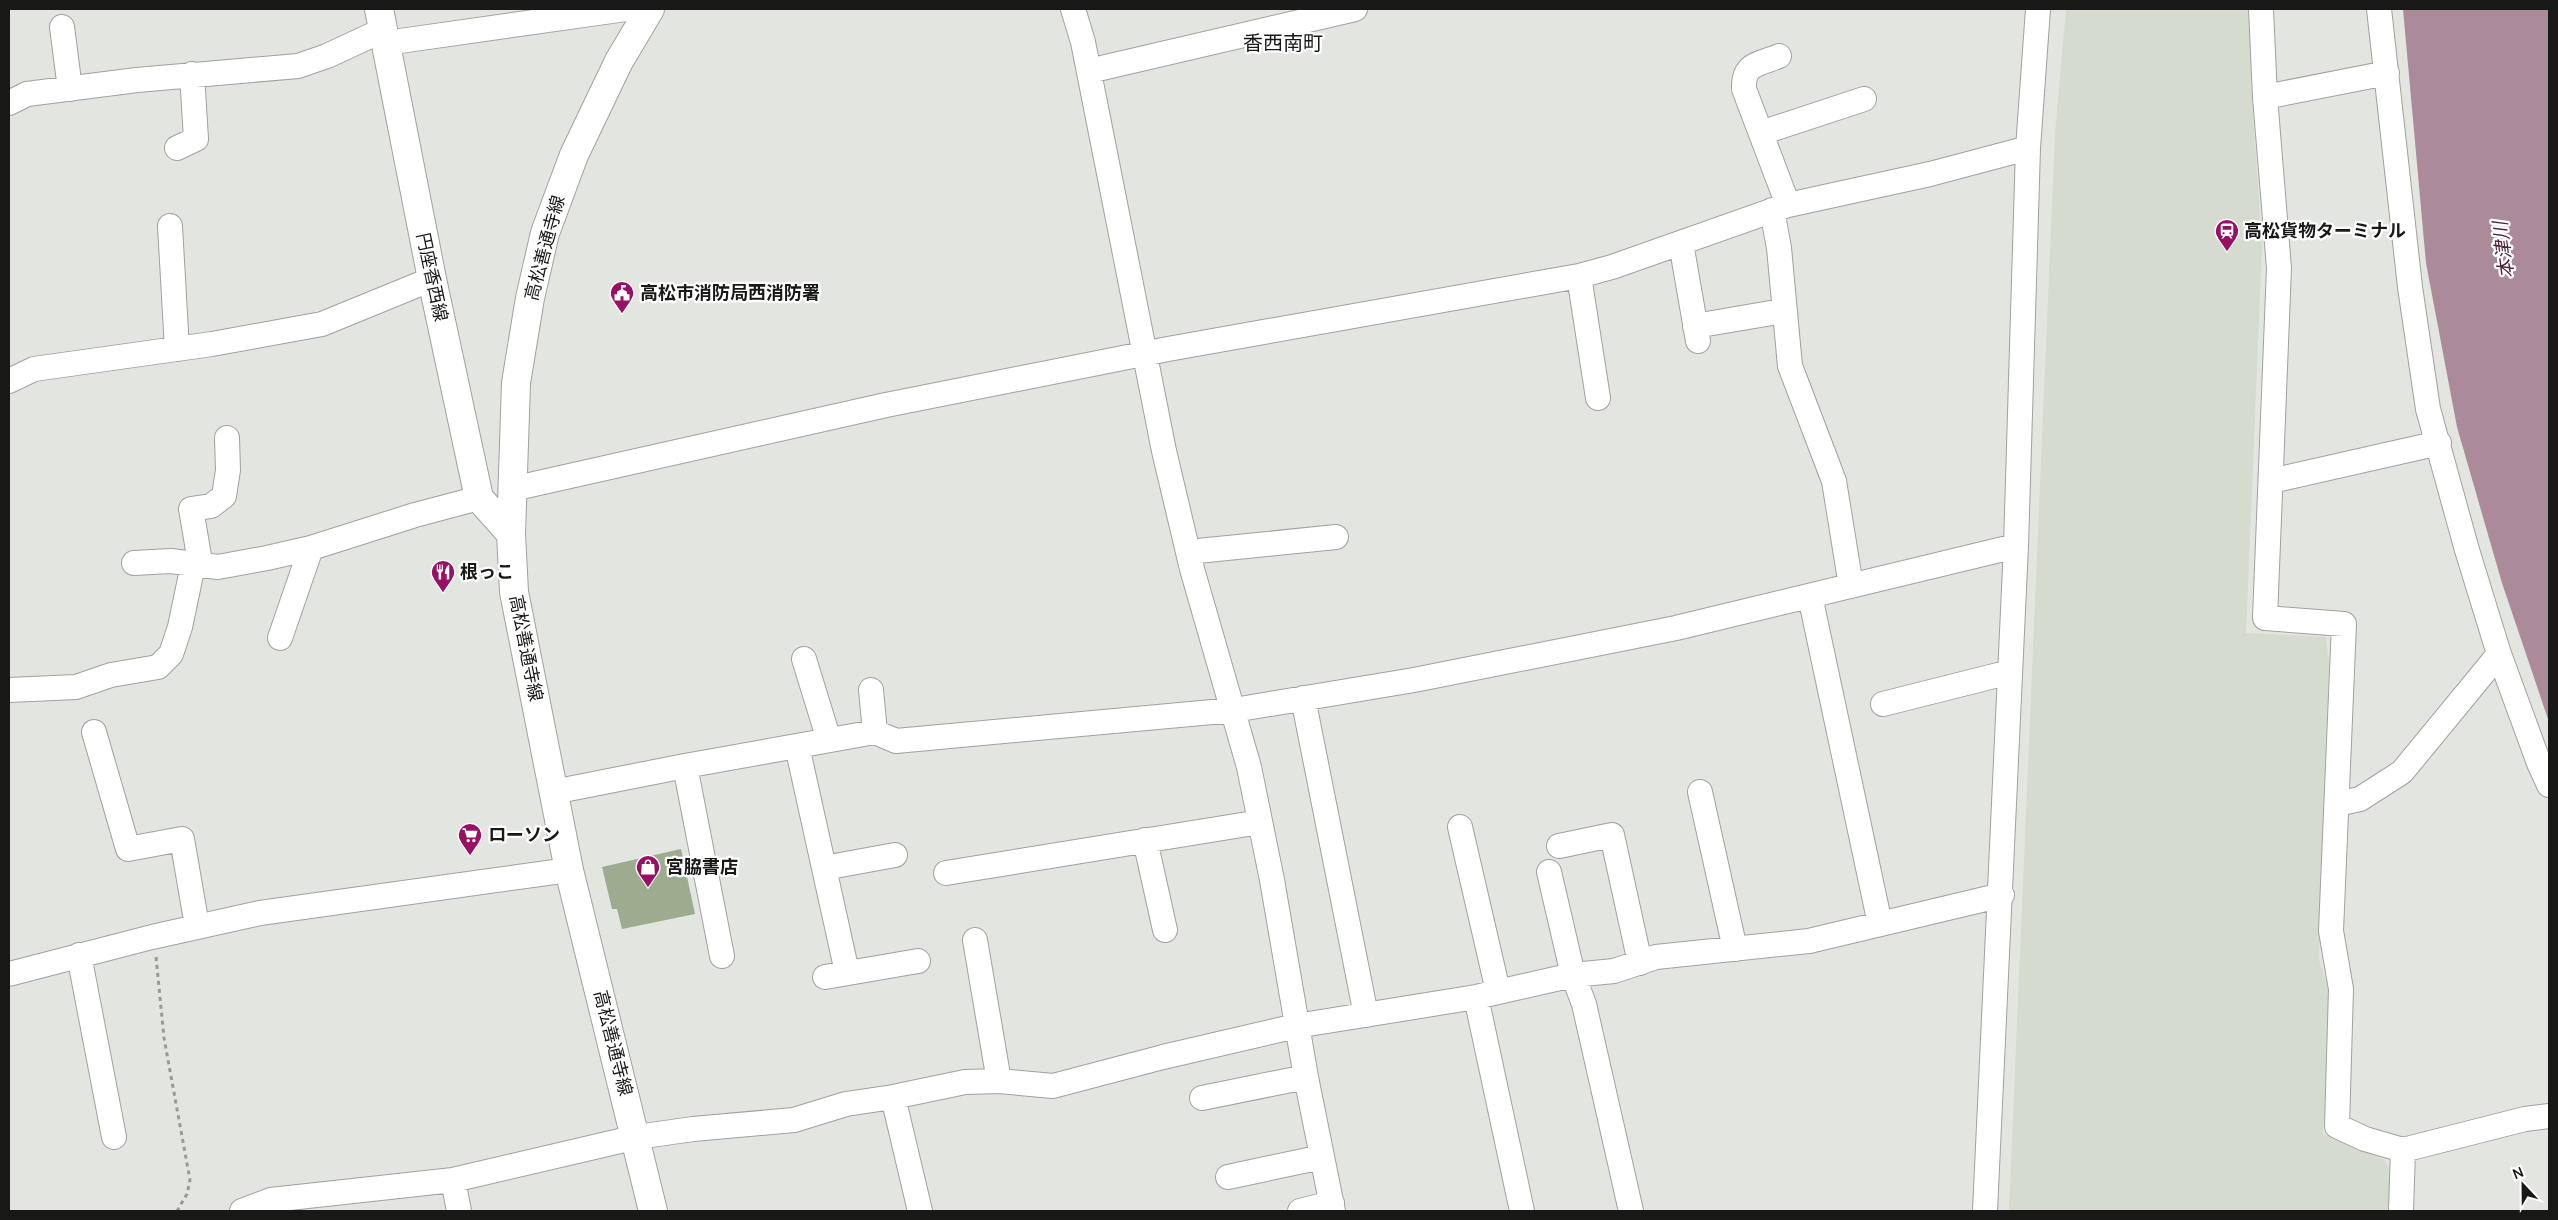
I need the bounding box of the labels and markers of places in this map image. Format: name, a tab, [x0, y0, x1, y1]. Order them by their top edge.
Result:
station icon: 高松貨物ターミナル	[2214, 218, 2240, 252]
place label: 高松貨物ターミナル	[2244, 218, 2406, 242]
public building icon: 高松市消防局西消防署	[609, 280, 635, 314]
place label: 高松市消防局西消防署	[640, 280, 820, 304]
restaurant icon: 根っこ	[430, 559, 456, 593]
place label: 根っこ	[460, 559, 514, 583]
supermarket icon: ローソン	[457, 822, 483, 856]
place label: ローソン	[488, 822, 560, 846]
shop icon: 宮脇書店	[635, 854, 661, 888]
place label: 宮脇書店	[666, 854, 738, 878]

